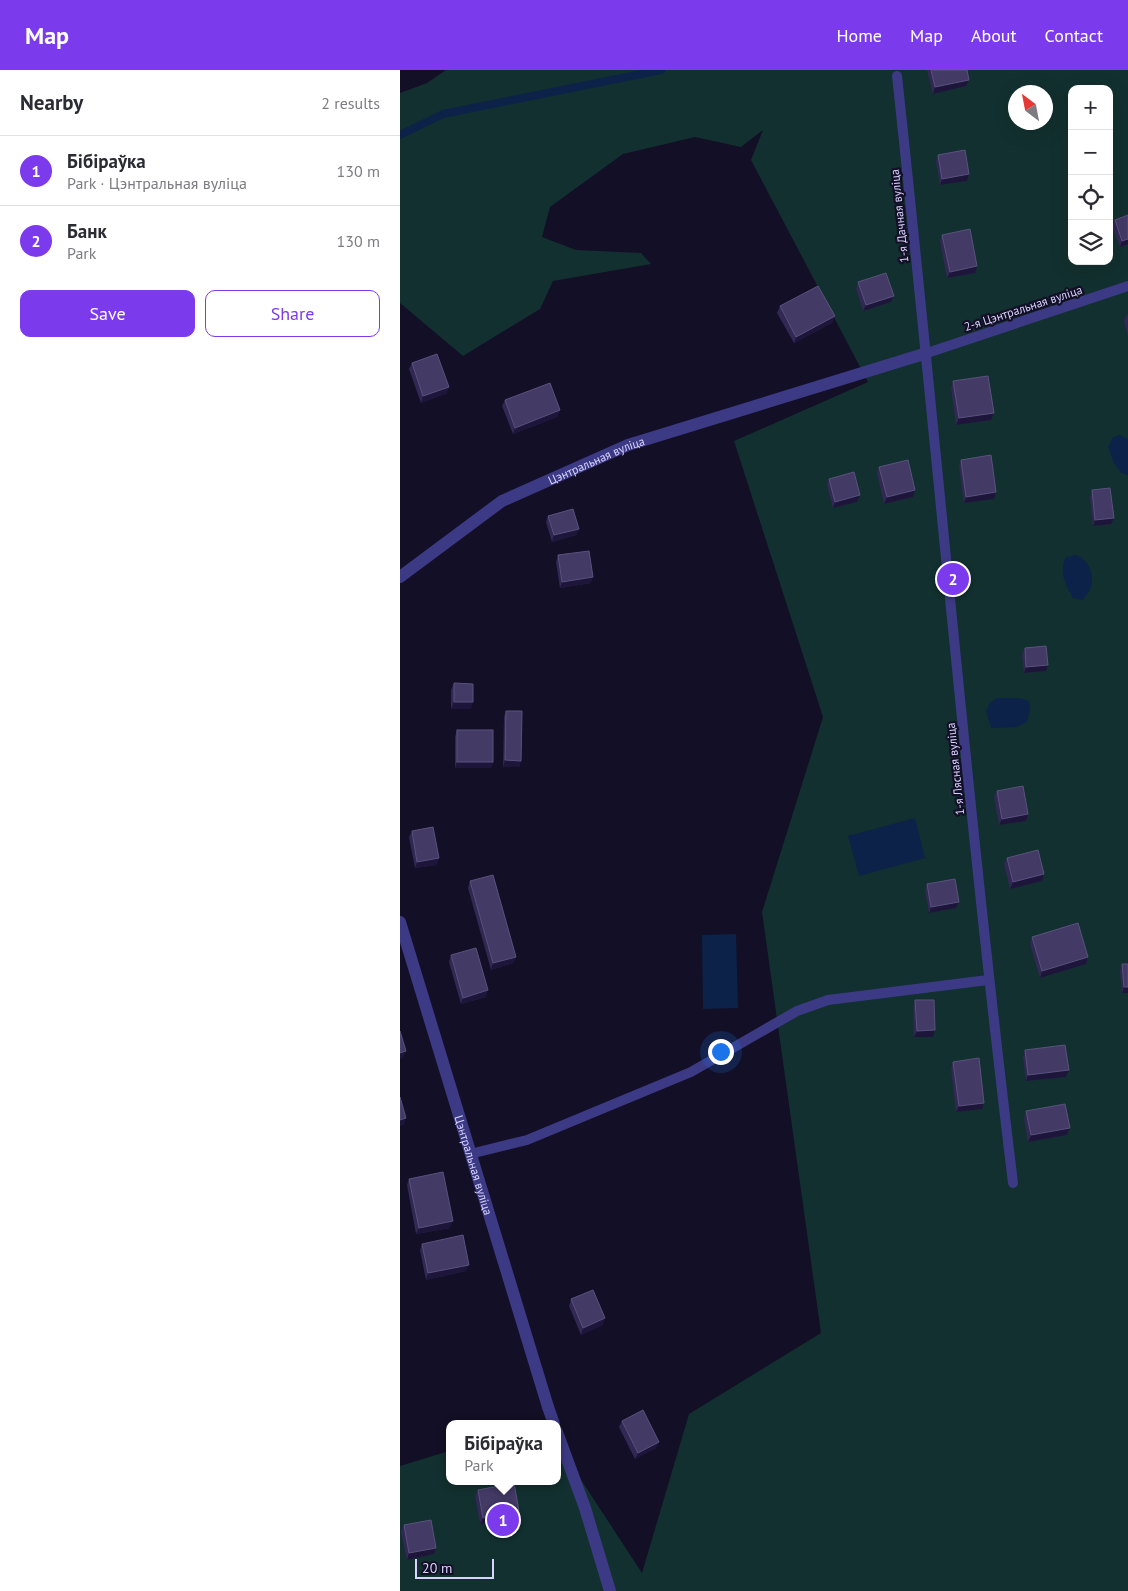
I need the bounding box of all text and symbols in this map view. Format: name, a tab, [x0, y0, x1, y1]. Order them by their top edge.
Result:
text: Map	[25, 20, 69, 51]
text: Home	[836, 24, 882, 47]
text: Map	[910, 24, 943, 47]
text: About	[971, 24, 1017, 47]
text: Contact	[1045, 24, 1103, 47]
north arrow	[1008, 85, 1053, 130]
map controls	[1068, 85, 1113, 265]
button: +	[1068, 85, 1113, 130]
text: Nearby	[20, 89, 83, 116]
text: 2 results	[321, 93, 380, 113]
button: −	[1068, 130, 1113, 175]
text: Бібіраўка	[67, 149, 146, 173]
text: 1	[31, 161, 41, 181]
text: 130 m	[337, 161, 380, 181]
street label: 1-я Дачная вуліца	[887, 169, 911, 263]
text: Park · Цэнтральная вуліца	[67, 173, 247, 193]
button: locate	[1068, 175, 1113, 220]
text: Банк	[67, 219, 107, 243]
button: layers	[1068, 220, 1113, 265]
text: 2	[31, 231, 41, 251]
text: 130 m	[337, 231, 380, 251]
text: Park	[67, 243, 96, 263]
street label: 2-я Цэнтральная вуліца	[962, 282, 1084, 334]
button: Save	[20, 290, 195, 337]
button: Share	[205, 290, 380, 337]
street label: Цэнтральная вуліца	[545, 433, 646, 487]
pin: 2	[937, 560, 969, 598]
street label: 1-я Лясная вуліца	[943, 722, 967, 816]
your location	[708, 1039, 734, 1065]
street label: Цэнтральная вуліца	[452, 1113, 496, 1217]
popup	[446, 1420, 561, 1485]
text: Бібіраўка	[464, 1431, 543, 1455]
text: Park	[464, 1455, 494, 1475]
pin: 1	[487, 1501, 519, 1539]
scale bar	[415, 1556, 494, 1579]
text: 20 m	[422, 1559, 452, 1577]

